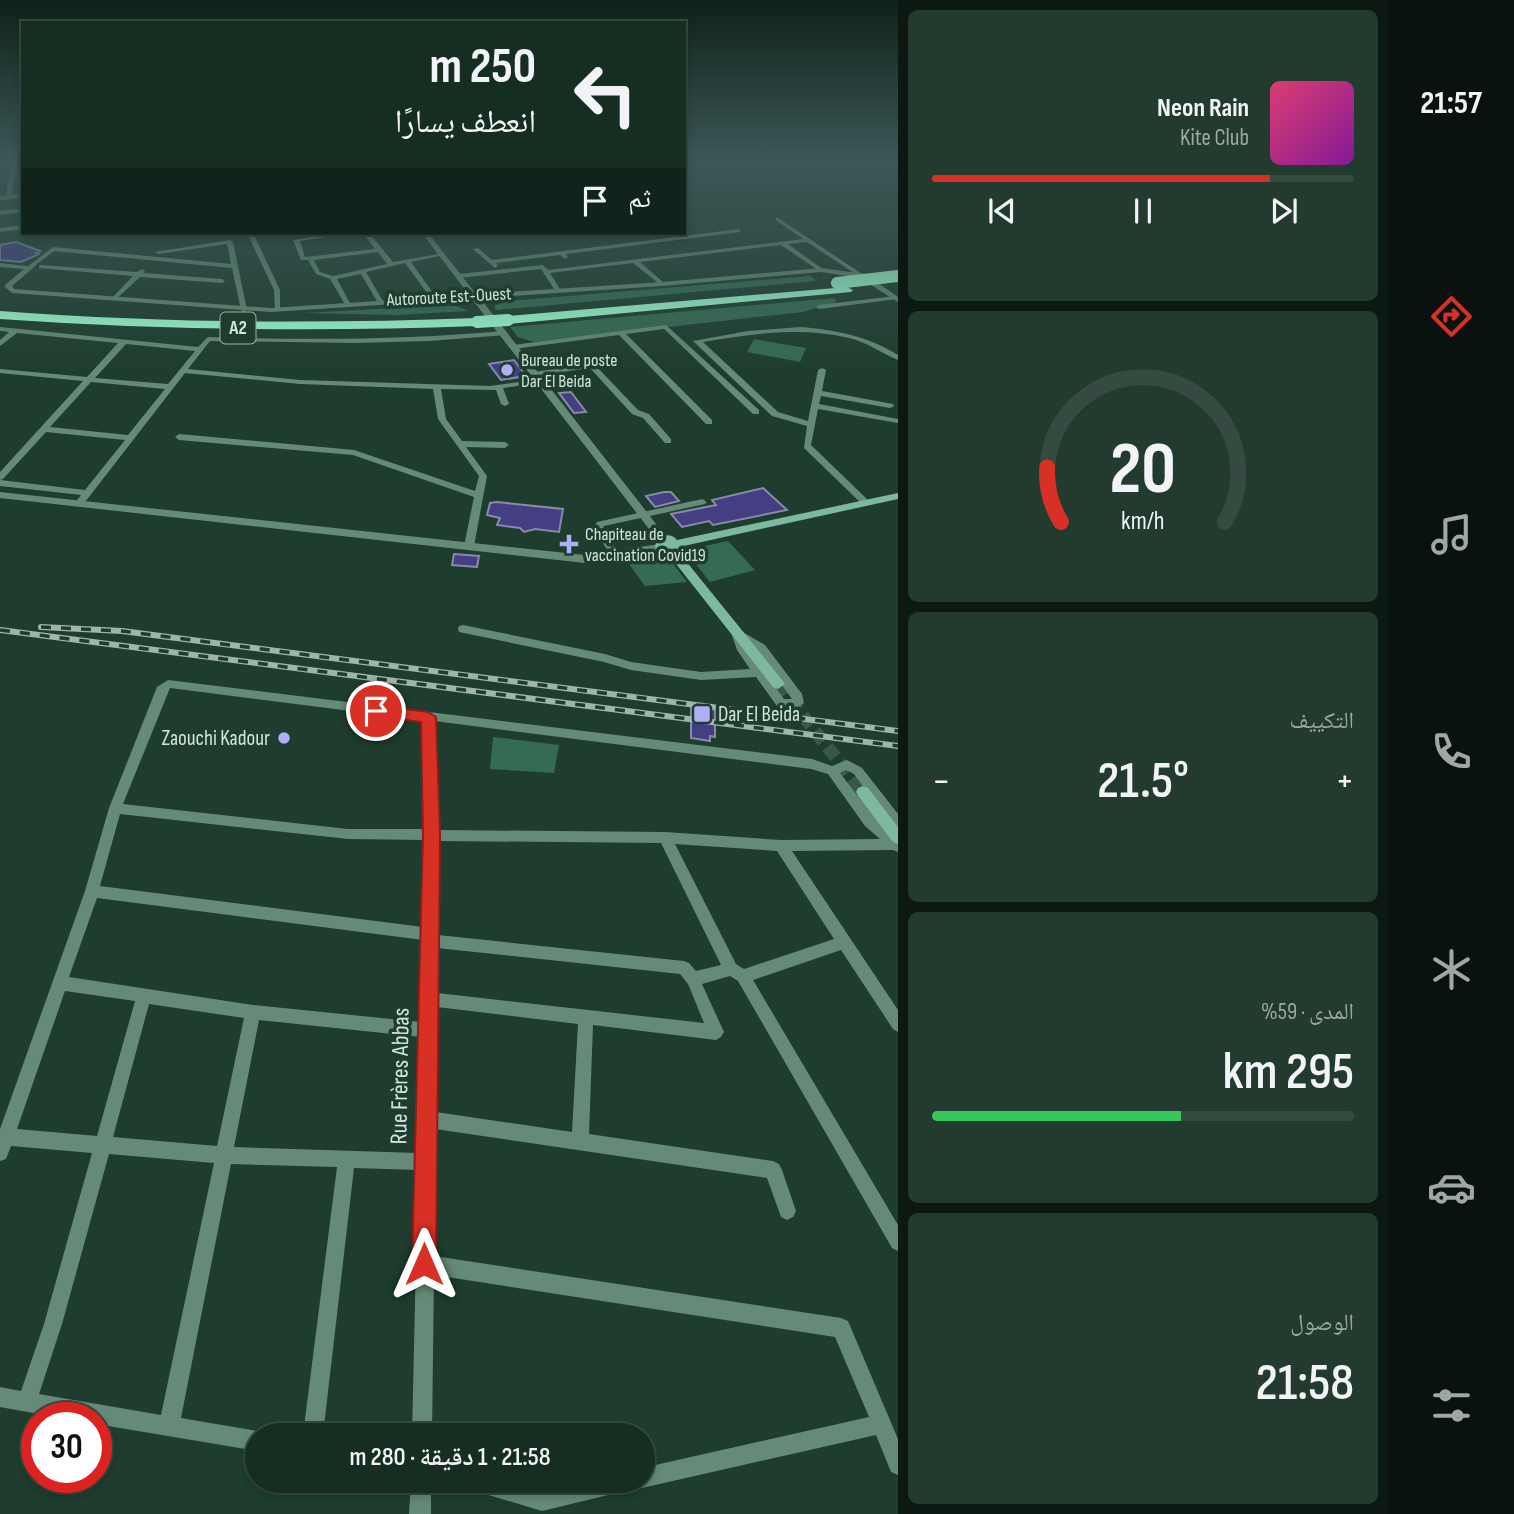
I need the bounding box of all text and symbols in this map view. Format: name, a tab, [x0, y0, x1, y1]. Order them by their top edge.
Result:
text: 250 m	[430, 38, 536, 97]
icon: left	[560, 49, 651, 140]
text: 21:57	[1420, 84, 1482, 123]
text: Neon Rain	[1157, 93, 1249, 124]
text: انعطف يسارًا	[395, 103, 536, 142]
text: Kite Club	[1180, 124, 1249, 152]
icon: arrive	[576, 182, 614, 220]
text: ثم	[628, 184, 651, 215]
icon: previous	[983, 192, 1021, 230]
icon: pause	[1124, 192, 1162, 230]
icon: next	[1265, 192, 1303, 230]
street label: Autoroute Est-Ouest	[385, 283, 512, 311]
icon: directions	[1427, 292, 1476, 341]
road number: A2	[220, 312, 256, 344]
place label: Bureau de poste Dar El Beida	[521, 350, 618, 392]
marker: Bureau de poste Dar El Beida	[499, 362, 515, 378]
text: 20	[1110, 427, 1176, 515]
text: km/h	[1121, 506, 1165, 537]
icon: music	[1427, 510, 1476, 559]
place label: Chapiteau de vaccination Covid19	[585, 524, 706, 566]
marker: Chapiteau de vaccination Covid19	[559, 534, 579, 554]
pin	[346, 681, 406, 741]
icon: arrive	[357, 692, 395, 730]
place label: Dar El Beida	[718, 702, 800, 727]
marker: Dar El Beida	[692, 704, 712, 724]
text: التكييف	[1289, 707, 1354, 735]
place label: Zaouchi Kadour	[162, 726, 270, 751]
icon: phone	[1427, 727, 1476, 776]
marker: Zaouchi Kadour	[276, 730, 292, 746]
text: 21.5°	[1097, 750, 1189, 813]
text: −	[932, 759, 951, 804]
text: +	[1335, 759, 1354, 804]
icon: climate	[1427, 945, 1476, 994]
text: المدى · 59%	[1261, 998, 1354, 1026]
street label: Rue Frères Abbas	[384, 1007, 416, 1145]
text: 295 km	[1223, 1041, 1354, 1104]
icon: car	[1427, 1163, 1476, 1212]
position arrow	[387, 1227, 461, 1301]
text: الوصول	[1290, 1309, 1354, 1337]
text: 21:58	[1256, 1352, 1354, 1415]
icon: filters	[1427, 1381, 1476, 1430]
speed limit sign: 30	[21, 1402, 112, 1493]
text: 21:58 · 1 دقيقة · 280 m	[349, 1442, 551, 1473]

